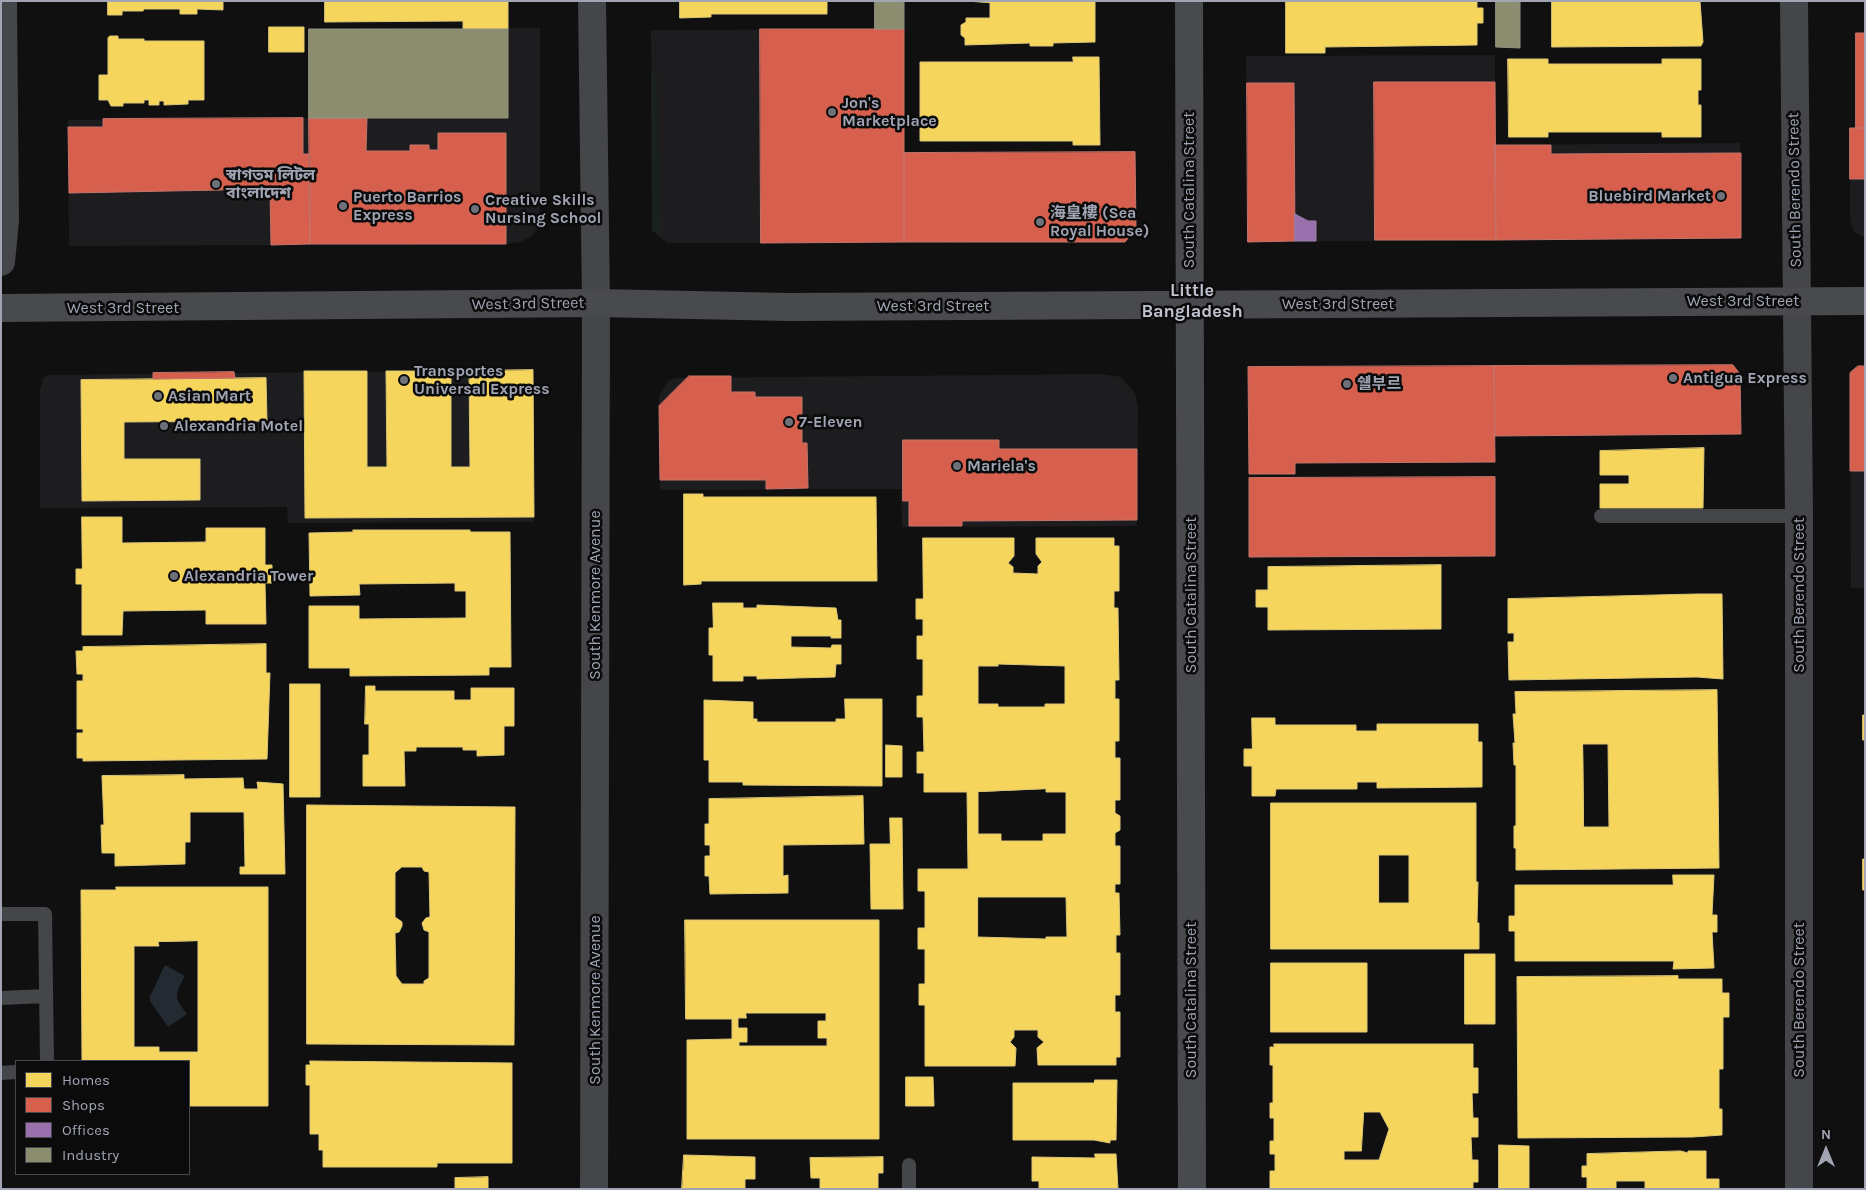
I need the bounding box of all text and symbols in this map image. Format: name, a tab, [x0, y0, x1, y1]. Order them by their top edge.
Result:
place label: Jon's Marketplace	[842, 93, 937, 131]
marker: Jon's Marketplace	[826, 106, 838, 118]
street label: South Catalina Street	[1179, 112, 1199, 268]
street label: South Berendo Street	[1784, 112, 1806, 268]
place label: স্বাগতম লিটল বাংলাদেশ	[226, 165, 315, 203]
marker: স্বাগতম লিটল বাংলাদেশ	[210, 178, 222, 190]
place label: Bluebird Market	[1588, 186, 1711, 206]
place label: Puerto Barrios Express	[353, 187, 462, 225]
place label: Creative Skills Nursing School	[485, 190, 601, 228]
marker: Bluebird Market	[1715, 190, 1727, 202]
marker: Puerto Barrios Express	[337, 200, 349, 212]
marker: Creative Skills Nursing School	[469, 203, 481, 215]
place label: 海皇樓 (Sea Royal House)	[1050, 203, 1149, 241]
marker: 海皇樓 (Sea Royal House)	[1034, 216, 1046, 228]
district label: Little Bangladesh	[1141, 280, 1243, 322]
street label: West 3rd Street	[1687, 291, 1799, 311]
street label: West 3rd Street	[472, 293, 584, 315]
street label: West 3rd Street	[1282, 294, 1394, 314]
street label: West 3rd Street	[877, 296, 989, 316]
street label: West 3rd Street	[67, 298, 179, 318]
place label: Transportes Universal Express	[414, 361, 550, 399]
place label: Antigua Express	[1683, 368, 1807, 388]
marker: Antigua Express	[1667, 372, 1679, 384]
marker: Transportes Universal Express	[398, 374, 410, 386]
place label: 쉘부르	[1357, 374, 1401, 394]
marker: 쉘부르	[1341, 378, 1353, 390]
place label: Asian Mart	[168, 386, 251, 406]
marker: Asian Mart	[152, 390, 164, 402]
place label: 7-Eleven	[799, 412, 862, 432]
place label: Alexandria Motel	[174, 416, 303, 436]
marker: 7-Eleven	[783, 416, 795, 428]
marker: Alexandria Motel	[158, 420, 170, 432]
place label: Mariela's	[967, 456, 1036, 476]
marker: Mariela's	[951, 460, 963, 472]
street label: South Kenmore Avenue	[585, 510, 605, 680]
street label: South Catalina Street	[1181, 517, 1201, 673]
street label: South Berendo Street	[1789, 517, 1809, 673]
place label: Alexandria Tower	[184, 566, 313, 586]
marker: Alexandria Tower	[168, 570, 180, 582]
street label: South Kenmore Avenue	[585, 915, 605, 1085]
street label: South Catalina Street	[1181, 922, 1201, 1078]
street label: South Berendo Street	[1789, 922, 1809, 1078]
legend	[15, 1060, 190, 1175]
text: Homes	[62, 1071, 110, 1089]
text: Shops	[62, 1096, 105, 1114]
text: Offices	[62, 1121, 110, 1139]
north arrow	[1801, 1125, 1851, 1175]
text: N	[1821, 1126, 1831, 1143]
text: Industry	[62, 1146, 119, 1164]

